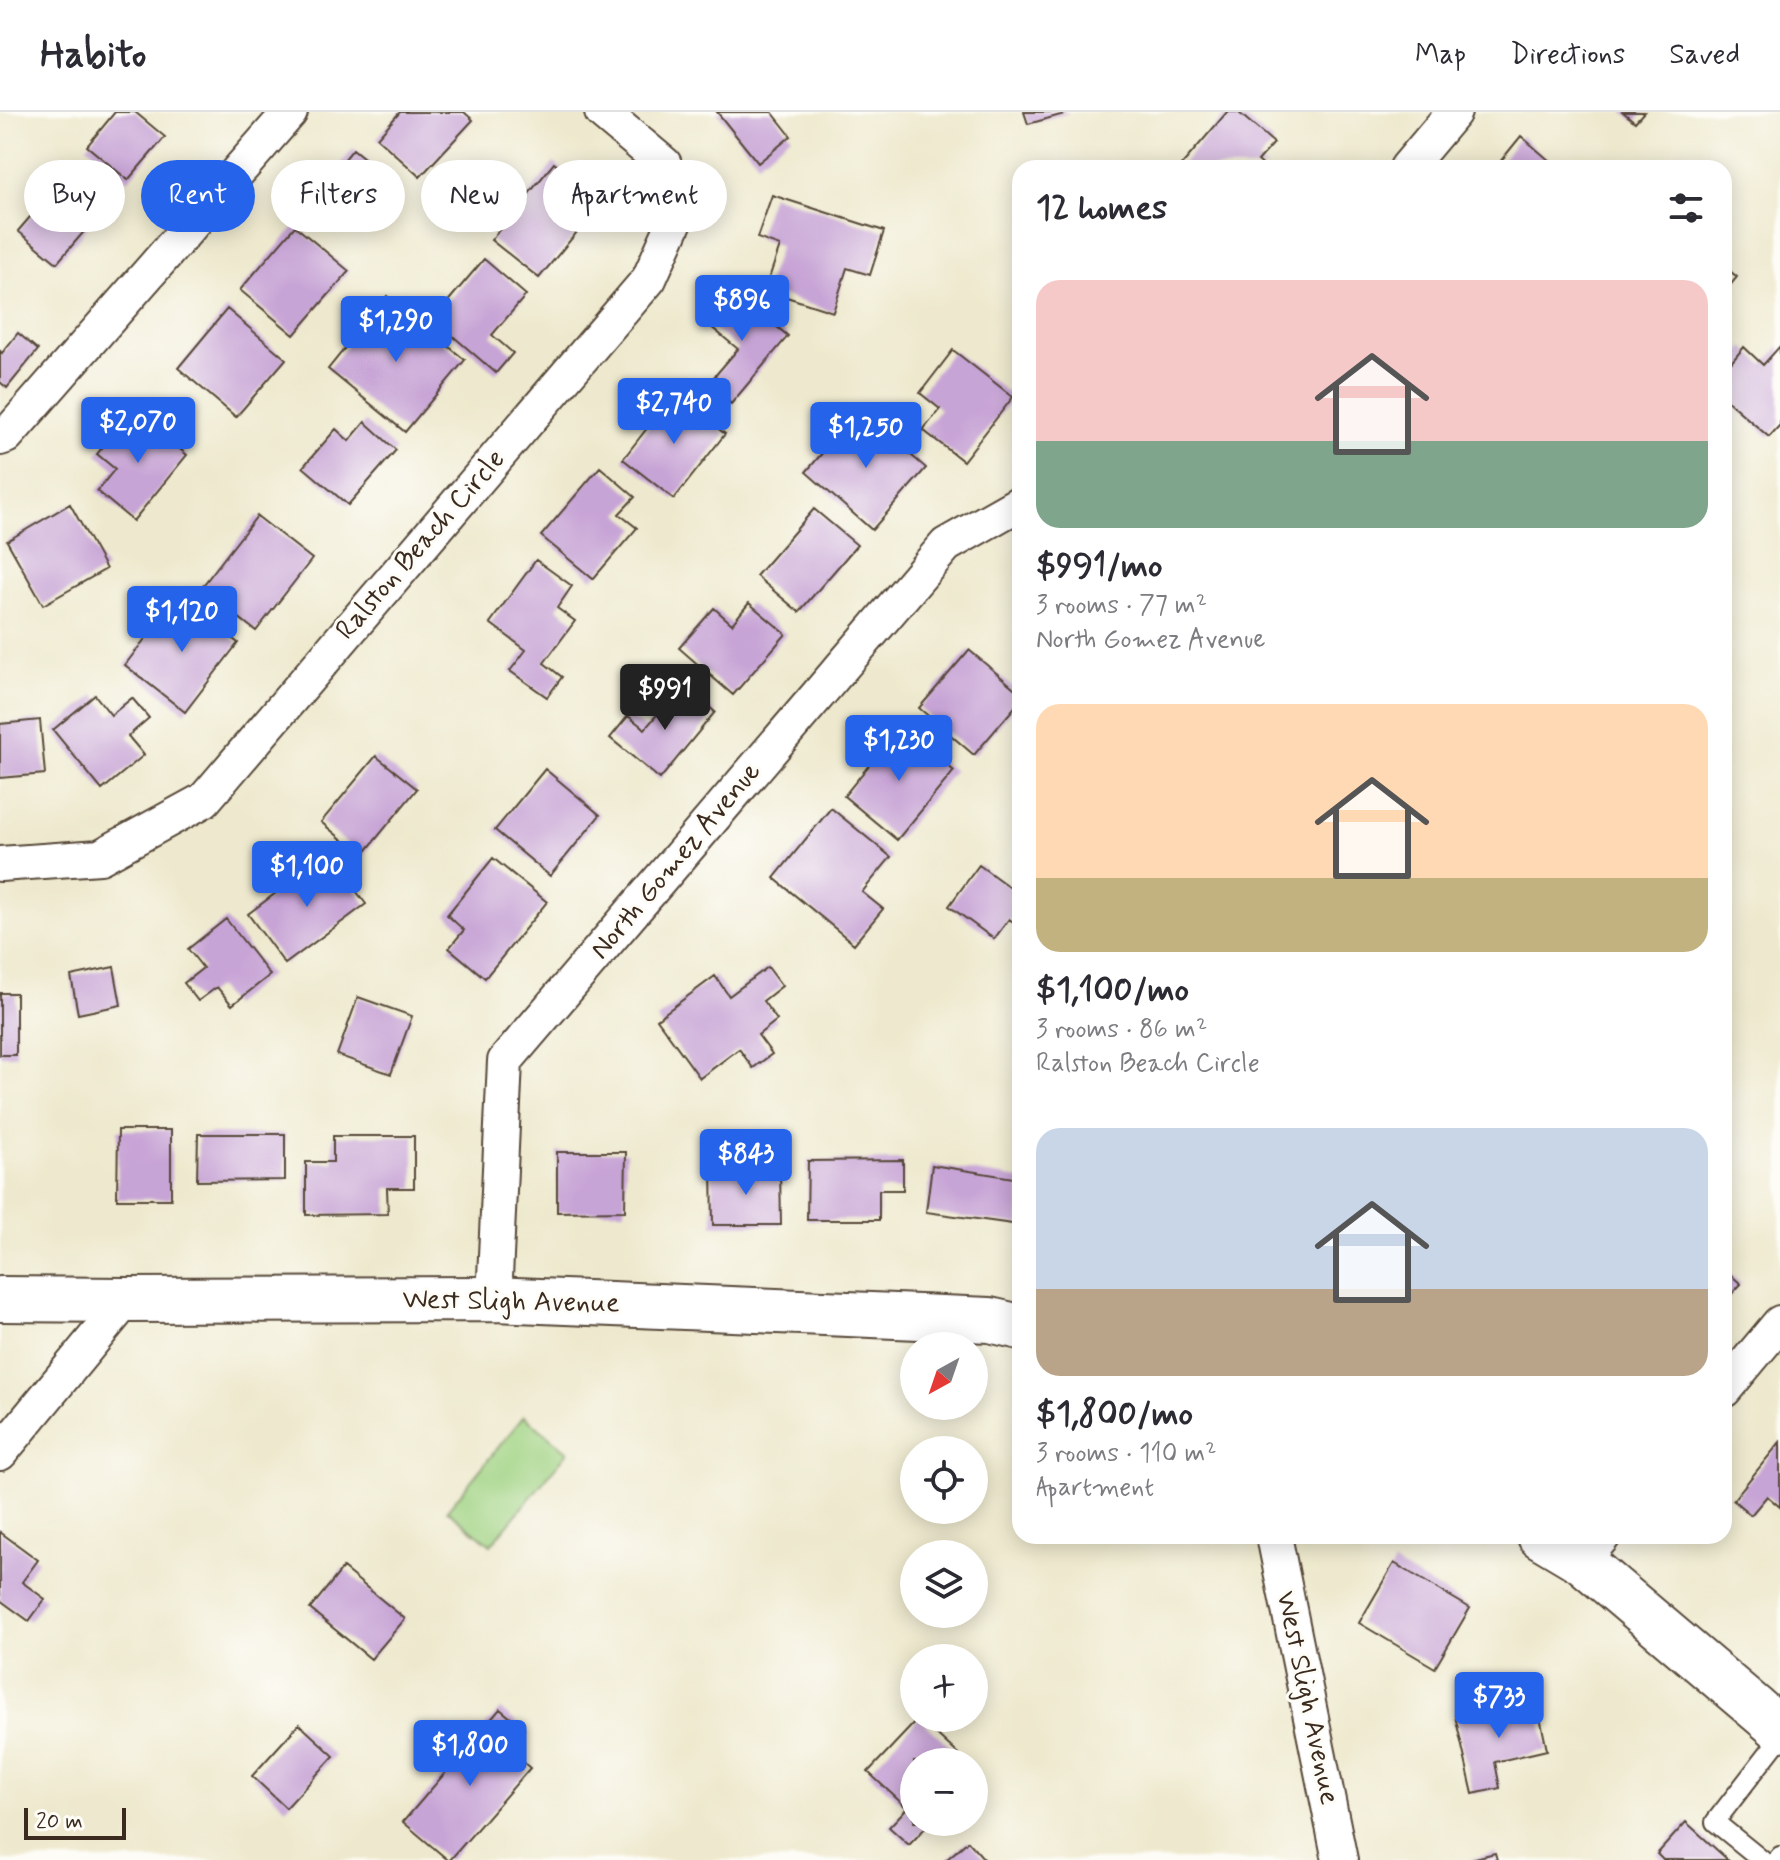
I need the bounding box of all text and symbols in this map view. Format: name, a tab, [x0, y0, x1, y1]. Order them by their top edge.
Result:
text: Habito	[40, 31, 146, 80]
text: Map	[1415, 37, 1466, 74]
text: Directions	[1510, 37, 1625, 74]
text: Saved	[1669, 37, 1740, 74]
chip: Buy	[24, 160, 125, 232]
chip: Rent	[141, 160, 255, 232]
chip: Filters	[271, 160, 405, 232]
chip: New	[421, 160, 527, 232]
chip: Apartment	[543, 160, 727, 232]
text: 12 homes	[1036, 186, 1167, 231]
icon: filters	[1664, 186, 1708, 230]
pin: $896	[695, 275, 789, 343]
text: $896	[713, 284, 771, 318]
pin: $1,290	[331, 296, 461, 364]
text: $1,290	[359, 305, 433, 339]
icon: home	[1300, 332, 1444, 476]
pin: $2,740	[609, 378, 739, 446]
text: $2,740	[636, 387, 712, 421]
pin: $2,070	[73, 397, 203, 465]
pin: $1,250	[801, 402, 931, 470]
text: $2,070	[99, 406, 177, 440]
text: $1,250	[828, 411, 904, 445]
street label: Ralston Beach Circle	[328, 442, 514, 648]
text: $991/mo	[1036, 544, 1163, 589]
pin: $1,120	[117, 586, 247, 654]
text: 3 rooms · 77 m²	[1036, 589, 1207, 623]
text: $1,120	[145, 595, 219, 629]
text: North Gomez Avenue	[1036, 623, 1266, 657]
pin: $991	[618, 664, 712, 732]
text: $991	[638, 673, 692, 707]
pin: $1,230	[834, 715, 964, 783]
text: $1,230	[863, 724, 935, 758]
street label: North Gomez Avenue	[582, 754, 770, 968]
icon: home	[1300, 756, 1444, 900]
pin: $1,100	[242, 841, 372, 909]
text: $1,100	[270, 850, 344, 884]
text: $1,100/mo	[1036, 968, 1189, 1013]
text: 3 rooms · 86 m²	[1036, 1013, 1207, 1047]
text: Ralston Beach Circle	[1036, 1047, 1260, 1081]
pin: $843	[699, 1129, 793, 1197]
text: $843	[718, 1138, 774, 1172]
icon: home	[1300, 1180, 1444, 1324]
street label: West Sligh Avenue	[402, 1282, 620, 1322]
north arrow	[900, 1332, 988, 1420]
map controls	[900, 1332, 988, 1836]
text: $1,800/mo	[1036, 1392, 1193, 1437]
button: locate	[900, 1436, 988, 1524]
text: 3 rooms · 110 m²	[1036, 1437, 1217, 1471]
text: Apartment	[1036, 1471, 1154, 1505]
button: layers	[900, 1540, 988, 1628]
street label: West Sligh Avenue	[1266, 1588, 1348, 1808]
button: +	[900, 1644, 988, 1732]
pin: $733	[1452, 1672, 1546, 1740]
text: $733	[1473, 1681, 1525, 1715]
pin: $1,800	[405, 1720, 535, 1788]
text: $1,800	[432, 1729, 508, 1763]
button: −	[900, 1748, 988, 1836]
scale bar	[24, 1804, 126, 1840]
text: 20 m	[36, 1808, 83, 1836]

